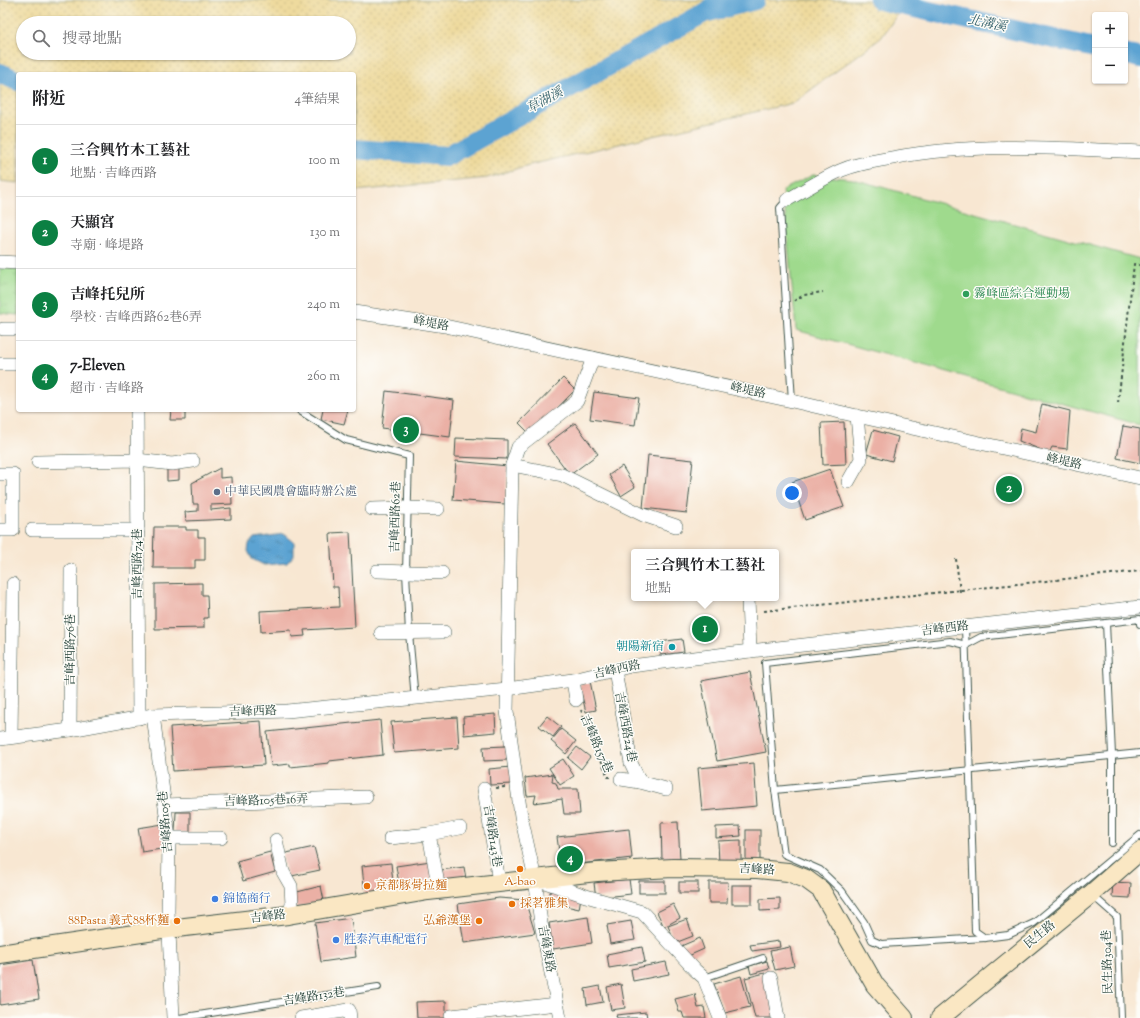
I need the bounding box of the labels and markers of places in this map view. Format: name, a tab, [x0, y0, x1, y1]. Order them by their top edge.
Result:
place label: 霧峰區綜合運動場	[974, 285, 1070, 303]
marker: 霧峰區綜合運動場	[961, 289, 971, 299]
pin: 3	[393, 415, 419, 445]
pin: 2	[996, 474, 1022, 504]
place label: 中華民國農會臨時辦公處	[225, 483, 357, 501]
marker: 中華民國農會臨時辦公處	[212, 487, 222, 497]
pin: 1	[692, 614, 718, 644]
place label: 朝陽新宿	[616, 638, 664, 656]
marker: 朝陽新宿	[667, 642, 677, 652]
pin: 4	[557, 844, 583, 874]
marker: A-bao	[515, 864, 525, 874]
place label: A-bao	[504, 873, 536, 891]
place label: 京都豚骨拉麵	[375, 877, 447, 895]
marker: 京都豚骨拉麵	[362, 881, 372, 891]
place label: 錦協商行	[222, 890, 271, 908]
marker: 錦協商行	[210, 894, 220, 904]
place label: 採茗雅集	[520, 895, 568, 913]
marker: 採茗雅集	[507, 899, 517, 909]
place label: 88Pasta 義式88杯麵	[68, 912, 169, 930]
place label: 弘爺漢堡	[423, 912, 471, 930]
marker: 88Pasta 義式88杯麵	[172, 916, 182, 926]
marker: 弘爺漢堡	[474, 916, 484, 926]
place label: 胜泰汽車配電行	[344, 931, 428, 949]
marker: 胜泰汽車配電行	[331, 935, 341, 945]

